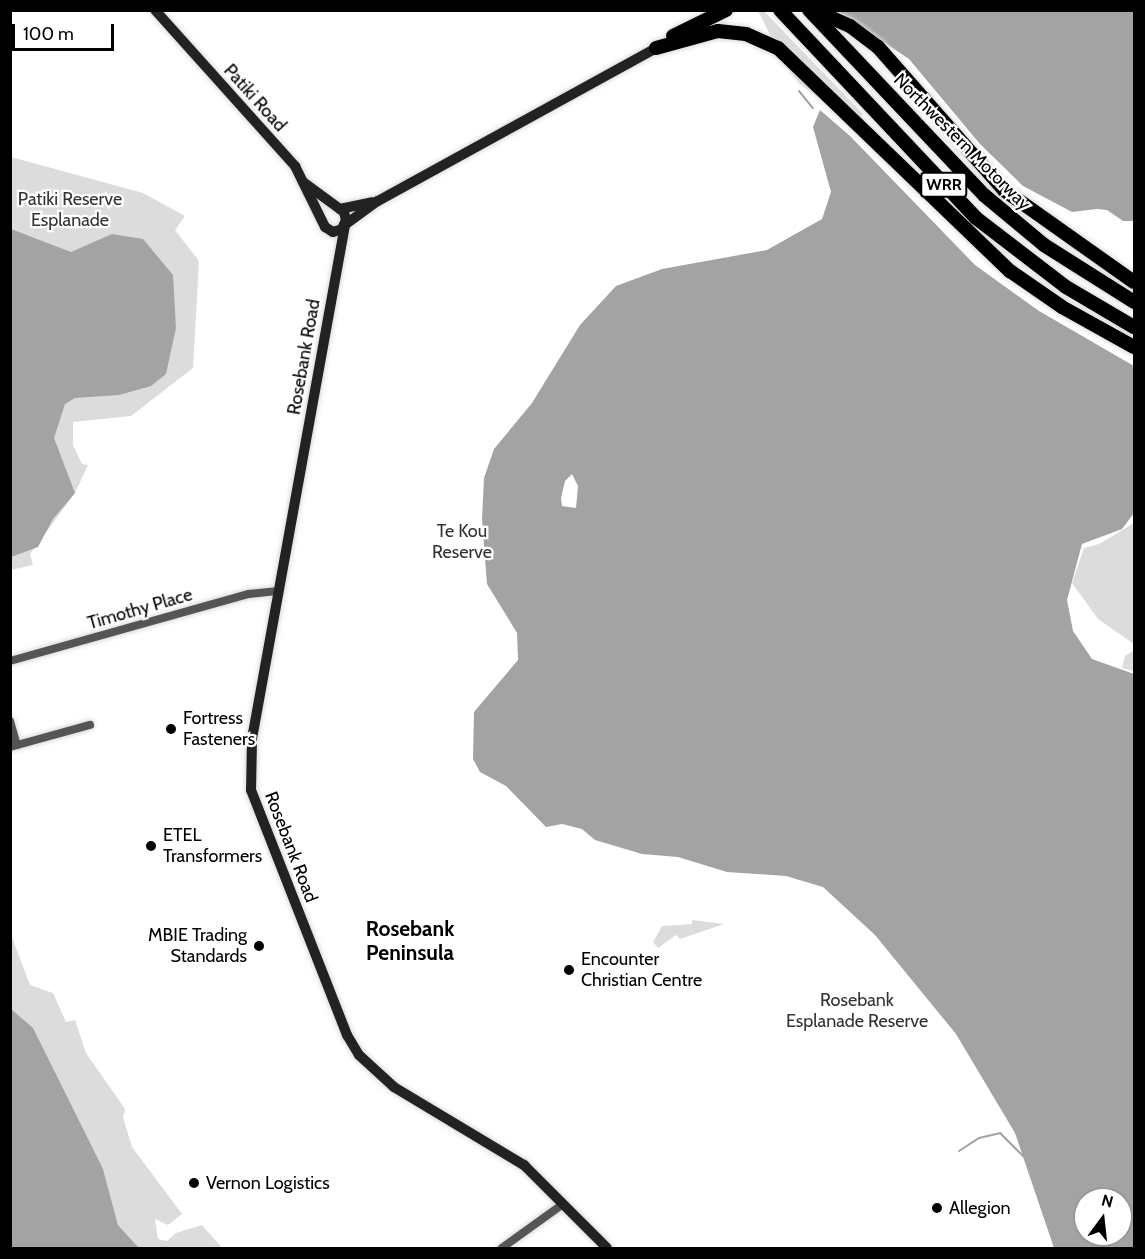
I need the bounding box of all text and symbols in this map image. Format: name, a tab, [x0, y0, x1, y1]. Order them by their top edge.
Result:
scale bar	[15, 12, 117, 50]
text: 100 m	[23, 23, 74, 45]
street label: Patiki Road	[219, 60, 291, 136]
street label: Northwestern Motorway	[889, 69, 1035, 215]
road number: WRR	[920, 172, 968, 198]
park label: Patiki Reserve Esplanade	[18, 189, 122, 232]
street label: Rosebank Road	[283, 298, 325, 416]
park label: Te Kou Reserve	[432, 521, 492, 564]
street label: Timothy Place	[85, 584, 195, 634]
place label: Fortress Fasteners	[183, 708, 255, 750]
marker: Fortress Fasteners	[164, 722, 178, 736]
street label: Rosebank Road	[260, 789, 322, 905]
place label: ETEL Transformers	[163, 825, 262, 868]
marker: ETEL Transformers	[144, 839, 158, 853]
district label: Rosebank Peninsula	[366, 916, 454, 966]
place label: MBIE Trading Standards	[148, 925, 247, 968]
marker: MBIE Trading Standards	[252, 939, 266, 953]
place label: Encounter Christian Centre	[581, 949, 702, 992]
marker: Encounter Christian Centre	[562, 963, 576, 977]
park label: Rosebank Esplanade Reserve	[786, 990, 928, 1032]
place label: Vernon Logistics	[206, 1172, 330, 1194]
marker: Vernon Logistics	[187, 1176, 201, 1190]
north arrow	[1073, 1187, 1133, 1247]
text: N	[1099, 1190, 1115, 1212]
place label: Allegion	[949, 1197, 1011, 1219]
marker: Allegion	[930, 1201, 944, 1215]

